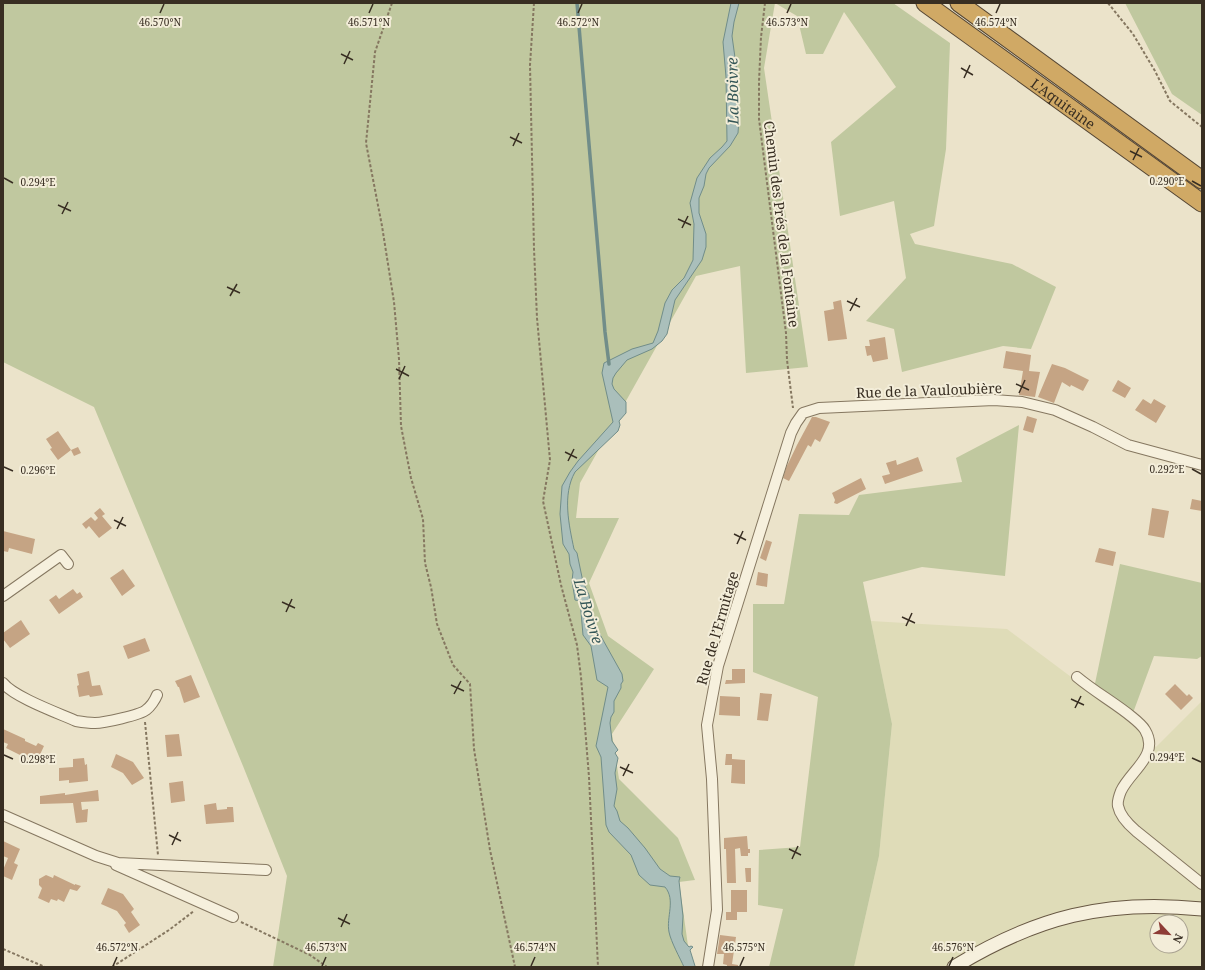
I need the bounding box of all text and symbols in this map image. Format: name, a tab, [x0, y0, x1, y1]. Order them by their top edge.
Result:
text: 46.570°N	[139, 15, 181, 29]
text: 46.571°N	[348, 15, 390, 29]
text: 46.572°N	[557, 15, 599, 29]
text: 46.573°N	[766, 15, 808, 29]
text: 46.574°N	[975, 15, 1017, 29]
water label: La Boivre	[721, 57, 743, 126]
street label: L'Aquitaine	[1028, 73, 1100, 133]
street label: Chemin des Prés de la Fontaine	[760, 120, 804, 328]
text: 0.290°E	[1149, 174, 1185, 188]
text: 0.294°E	[20, 175, 56, 189]
street label: Rue de la Vauloubière	[856, 378, 1002, 402]
text: 0.292°E	[1149, 462, 1185, 476]
text: 0.296°E	[20, 463, 56, 477]
street label: Rue de l’Ermitage	[692, 569, 742, 687]
water label: La Boivre	[569, 575, 609, 647]
text: 0.294°E	[1149, 750, 1185, 764]
text: 0.298°E	[20, 752, 56, 766]
north arrow	[1149, 914, 1189, 954]
text: N	[1170, 931, 1187, 946]
text: 46.572°N	[96, 940, 138, 954]
text: 46.573°N	[305, 940, 347, 954]
text: 46.574°N	[514, 940, 556, 954]
text: 46.575°N	[723, 940, 765, 954]
text: 46.576°N	[932, 940, 974, 954]

